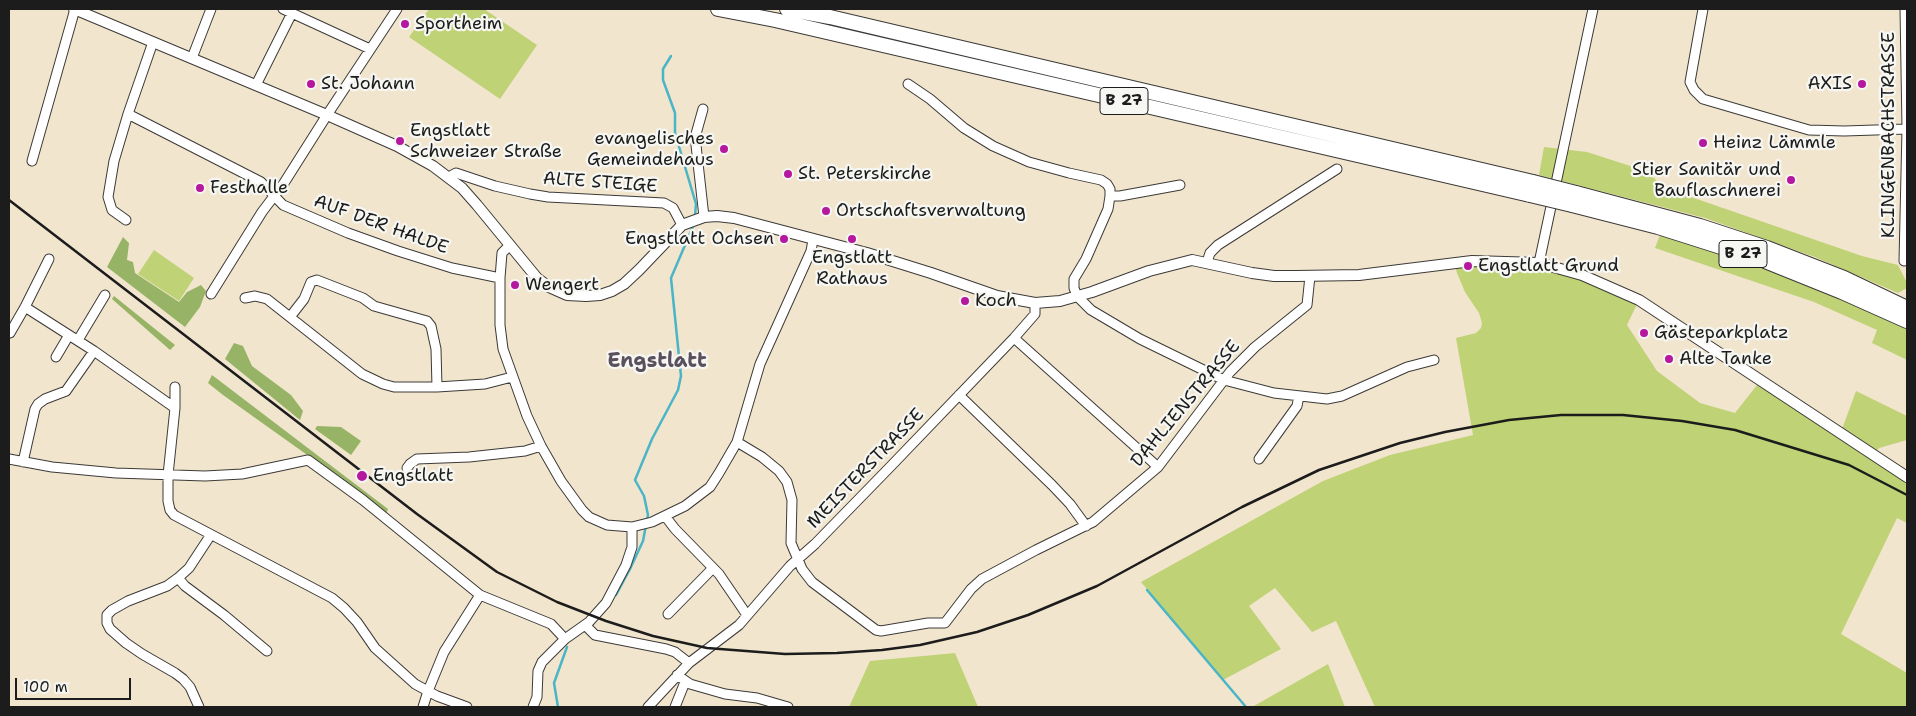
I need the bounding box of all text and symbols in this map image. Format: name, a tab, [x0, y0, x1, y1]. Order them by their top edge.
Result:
place label: Sportheim	[415, 13, 502, 35]
marker: Sportheim	[399, 18, 411, 30]
street label: KLINGENBACHSTRASSE	[1878, 32, 1900, 238]
place label: St. Johann	[321, 73, 415, 95]
place label: AXIS	[1807, 73, 1852, 95]
marker: St. Johann	[305, 78, 317, 90]
marker: AXIS	[1856, 78, 1868, 90]
road number: B 27	[1100, 88, 1148, 114]
place label: Engstlatt Schweizer Straße	[410, 120, 562, 162]
place label: evangelisches Gemeindehaus	[587, 128, 714, 170]
place label: Heinz Lämmle	[1713, 132, 1836, 154]
marker: Engstlatt Schweizer Straße	[394, 135, 406, 147]
marker: Heinz Lämmle	[1697, 137, 1709, 149]
marker: evangelisches Gemeindehaus	[718, 143, 730, 155]
place label: Stier Sanitär und Bauflaschnerei	[1632, 159, 1781, 202]
place label: St. Peterskirche	[798, 163, 932, 185]
street label: ALTE STEIGE	[542, 168, 658, 198]
marker: St. Peterskirche	[782, 168, 794, 180]
marker: Stier Sanitär und Bauflaschnerei	[1785, 174, 1797, 186]
place label: Festhalle	[210, 177, 288, 199]
marker: Festhalle	[194, 182, 206, 194]
street label: AUF DER HALDE	[311, 191, 451, 259]
place label: Ortschaftsverwaltung	[836, 200, 1026, 222]
marker: Ortschaftsverwaltung	[820, 205, 832, 217]
place label: Engstlatt Ochsen	[625, 228, 774, 250]
marker: Engstlatt Ochsen	[778, 233, 790, 245]
marker: Engstlatt Rathaus	[846, 233, 858, 245]
road number: B 27	[1719, 240, 1767, 268]
place label: Engstlatt Rathaus	[812, 247, 892, 290]
place label: Engstlatt Grund	[1478, 255, 1619, 277]
marker: Engstlatt Grund	[1462, 260, 1474, 272]
place label: Wengert	[525, 274, 599, 296]
marker: Wengert	[509, 279, 521, 291]
place label: Koch	[975, 290, 1017, 312]
marker: Koch	[959, 295, 971, 307]
place label: Gästeparkplatz	[1654, 322, 1789, 344]
marker: Gästeparkplatz	[1638, 327, 1650, 339]
street label: DAHLIENSTRASSE	[1127, 336, 1245, 472]
place label: Alte Tanke	[1679, 348, 1772, 370]
district label: Engstlatt	[607, 350, 707, 374]
marker: Alte Tanke	[1663, 353, 1675, 365]
street label: MEISTERSTRASSE	[803, 404, 929, 534]
place label: Engstlatt	[373, 465, 454, 487]
marker: Engstlatt	[355, 469, 369, 483]
scale bar	[18, 668, 134, 700]
text: 100 m	[23, 677, 68, 697]

